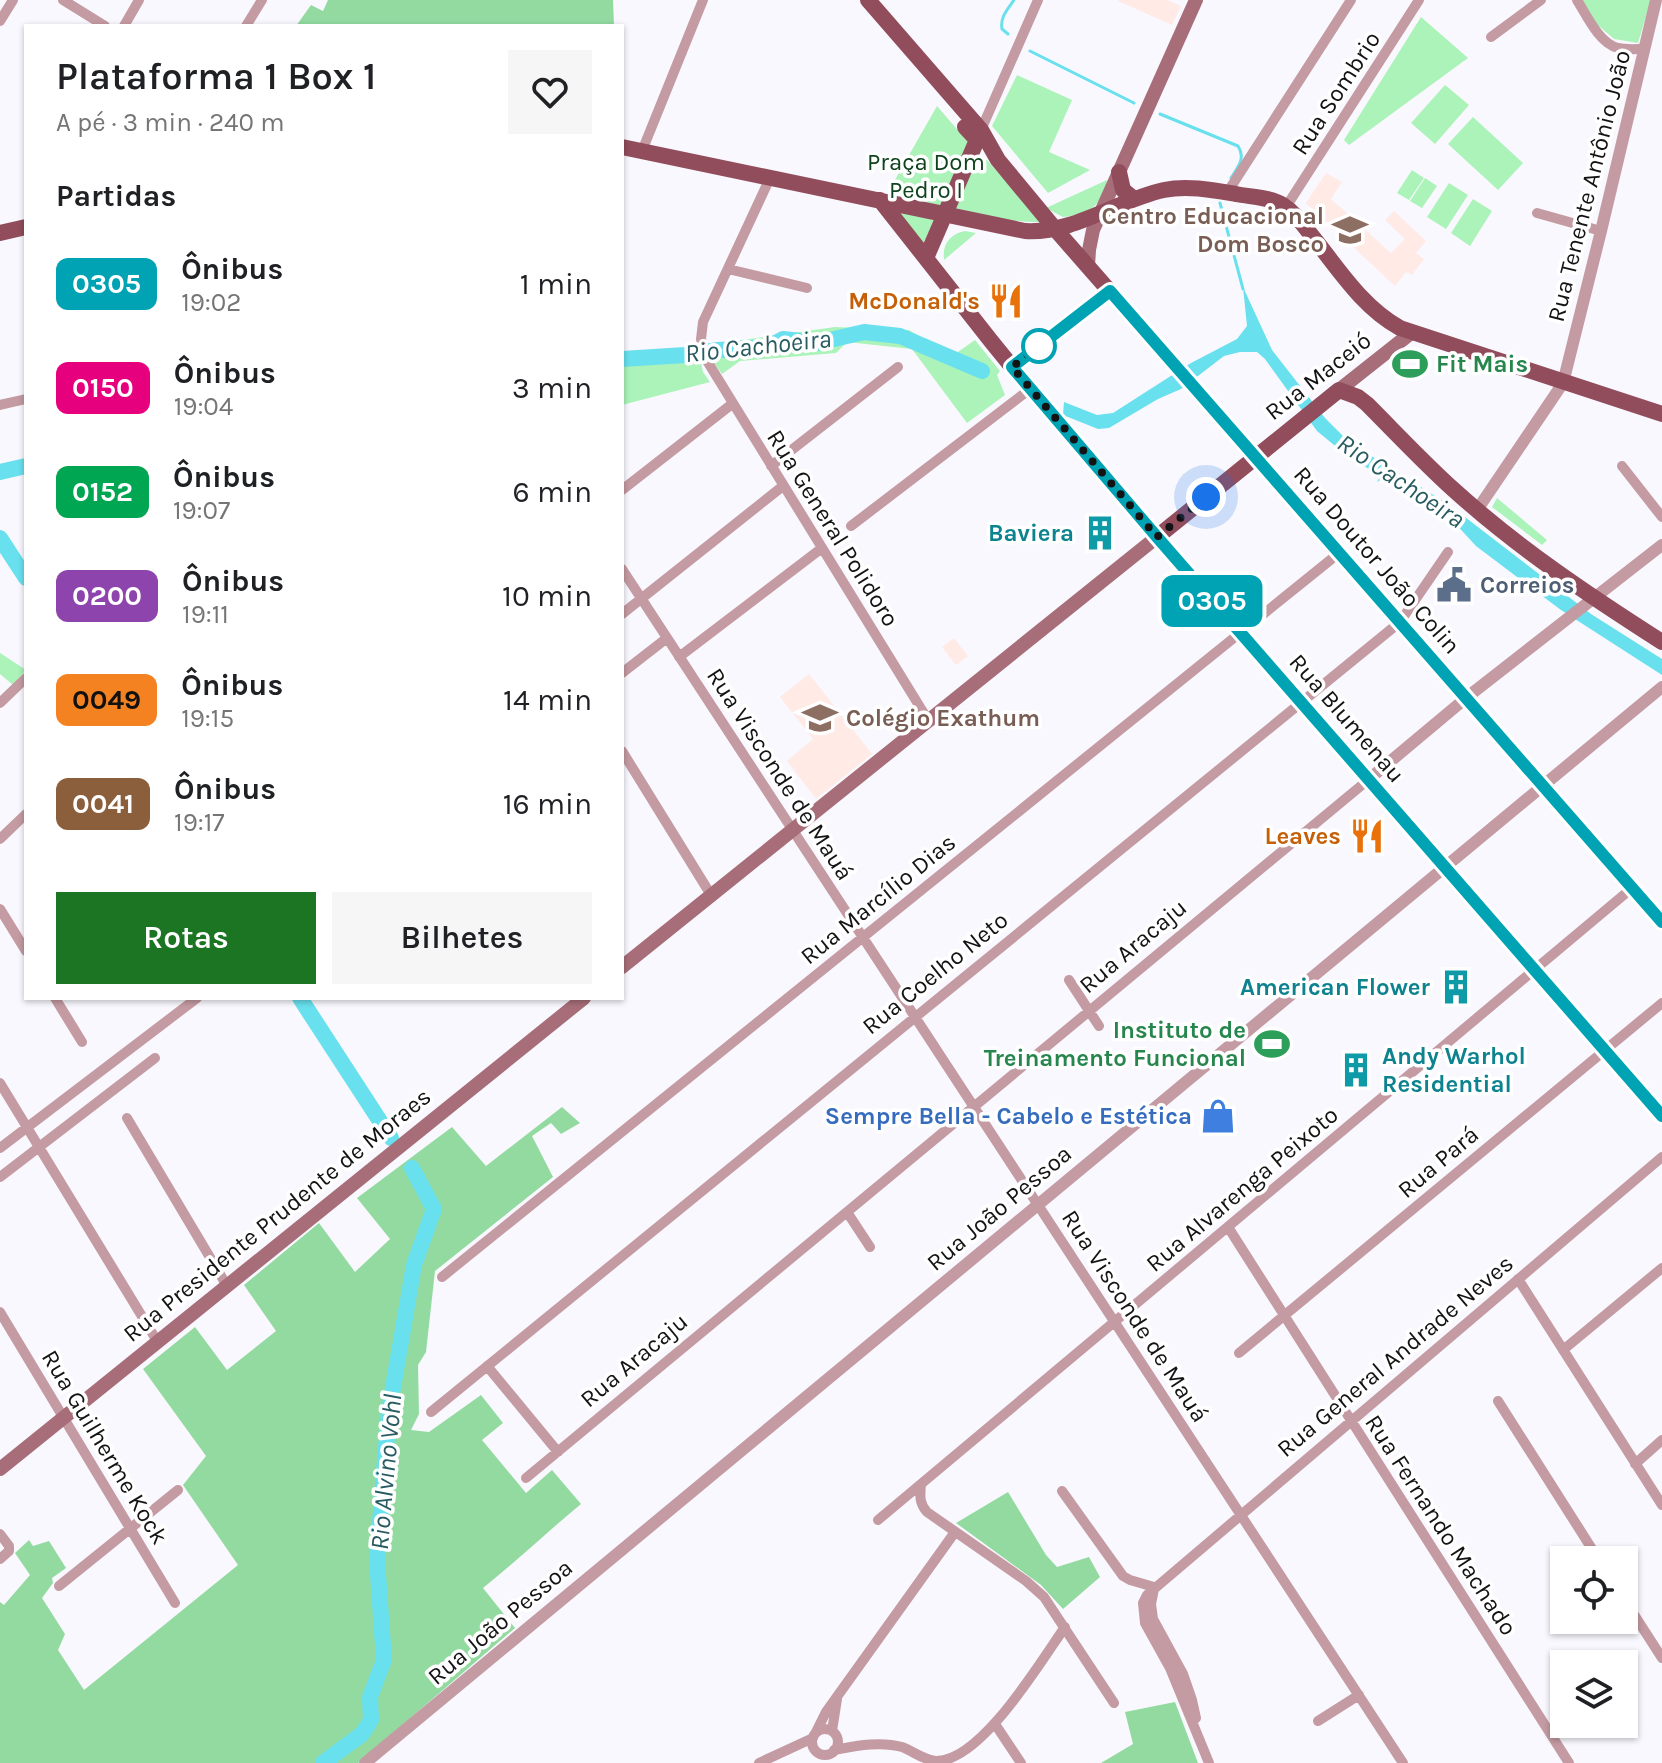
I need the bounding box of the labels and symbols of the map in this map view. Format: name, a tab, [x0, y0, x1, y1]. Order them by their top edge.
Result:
street label: Rua Sombrio	[1286, 26, 1386, 160]
street label: Rua Tenente Antônio João	[1542, 47, 1636, 325]
park label: Praça Dom Pedro I	[867, 148, 985, 204]
place label: Centro Educacional Dom Bosco	[1102, 202, 1324, 258]
school or university icon: Centro Educacional Dom Bosco	[1331, 211, 1369, 249]
restaurant icon: McDonald's	[987, 282, 1025, 320]
place label: McDonald's	[848, 287, 980, 315]
water label: Rio Cachoeira	[683, 323, 833, 369]
street label: Rua Maceió	[1259, 326, 1377, 426]
unlabelled marker	[1022, 329, 1056, 363]
sports icon: Fit Mais	[1391, 345, 1429, 383]
place label: Fit Mais	[1436, 350, 1528, 378]
street label: Rua General Polidoro	[761, 425, 905, 631]
water label: Rio Cachoeira	[1331, 427, 1471, 535]
street label: Rua Doutor João Colin	[1288, 461, 1466, 659]
your location	[1186, 477, 1226, 517]
building icon: Baviera	[1081, 514, 1119, 552]
place label: Baviera	[988, 519, 1074, 547]
public building icon: Correios	[1435, 566, 1473, 604]
place label: Correios	[1480, 571, 1574, 599]
line badge: 0305	[1156, 575, 1268, 627]
street label: Rua Blumenau	[1284, 648, 1410, 788]
street label: Rua Visconde de Mauá	[701, 663, 859, 885]
school or university icon: Colégio Exathum	[801, 699, 839, 737]
place label: Colégio Exathum	[846, 704, 1040, 732]
restaurant icon: Leaves	[1348, 817, 1386, 855]
place label: Leaves	[1265, 822, 1341, 850]
street label: Rua Marcílio Dias	[795, 828, 961, 970]
street label: Rua Aracaju	[1074, 893, 1192, 999]
street label: Rua Coelho Neto	[857, 906, 1013, 1040]
building icon: American Flower	[1437, 968, 1475, 1006]
place label: American Flower	[1240, 973, 1431, 1001]
place label: Instituto de Treinamento Funcional	[984, 1016, 1246, 1072]
sports icon: Instituto de Treinamento Funcional	[1253, 1025, 1291, 1063]
place label: Andy Warhol Residential	[1382, 1042, 1526, 1098]
building icon: Andy Warhol Residential	[1337, 1051, 1375, 1089]
street label: Rua Presidente Prudente de Moraes	[118, 1082, 436, 1348]
shop icon: Sempre Bella - Cabelo e Estética	[1199, 1097, 1237, 1135]
street label: Rua Alvarenga Peixoto	[1140, 1100, 1344, 1278]
place label: Sempre Bella - Cabelo e Estética	[825, 1102, 1192, 1130]
street label: Rua Pará	[1392, 1120, 1484, 1204]
street label: Rua João Pessoa	[921, 1139, 1077, 1277]
street label: Rua Visconde de Mauá	[1056, 1205, 1214, 1427]
street label: Rua General Andrade Neves	[1271, 1249, 1519, 1463]
street label: Rua Aracaju	[575, 1307, 693, 1413]
street label: Rua Guilherme Kock	[36, 1345, 174, 1549]
water label: Rio Alvino Vohl	[364, 1393, 408, 1551]
street label: Rua Fernando Machado	[1359, 1410, 1523, 1640]
street label: Rua João Pessoa	[422, 1553, 578, 1691]

